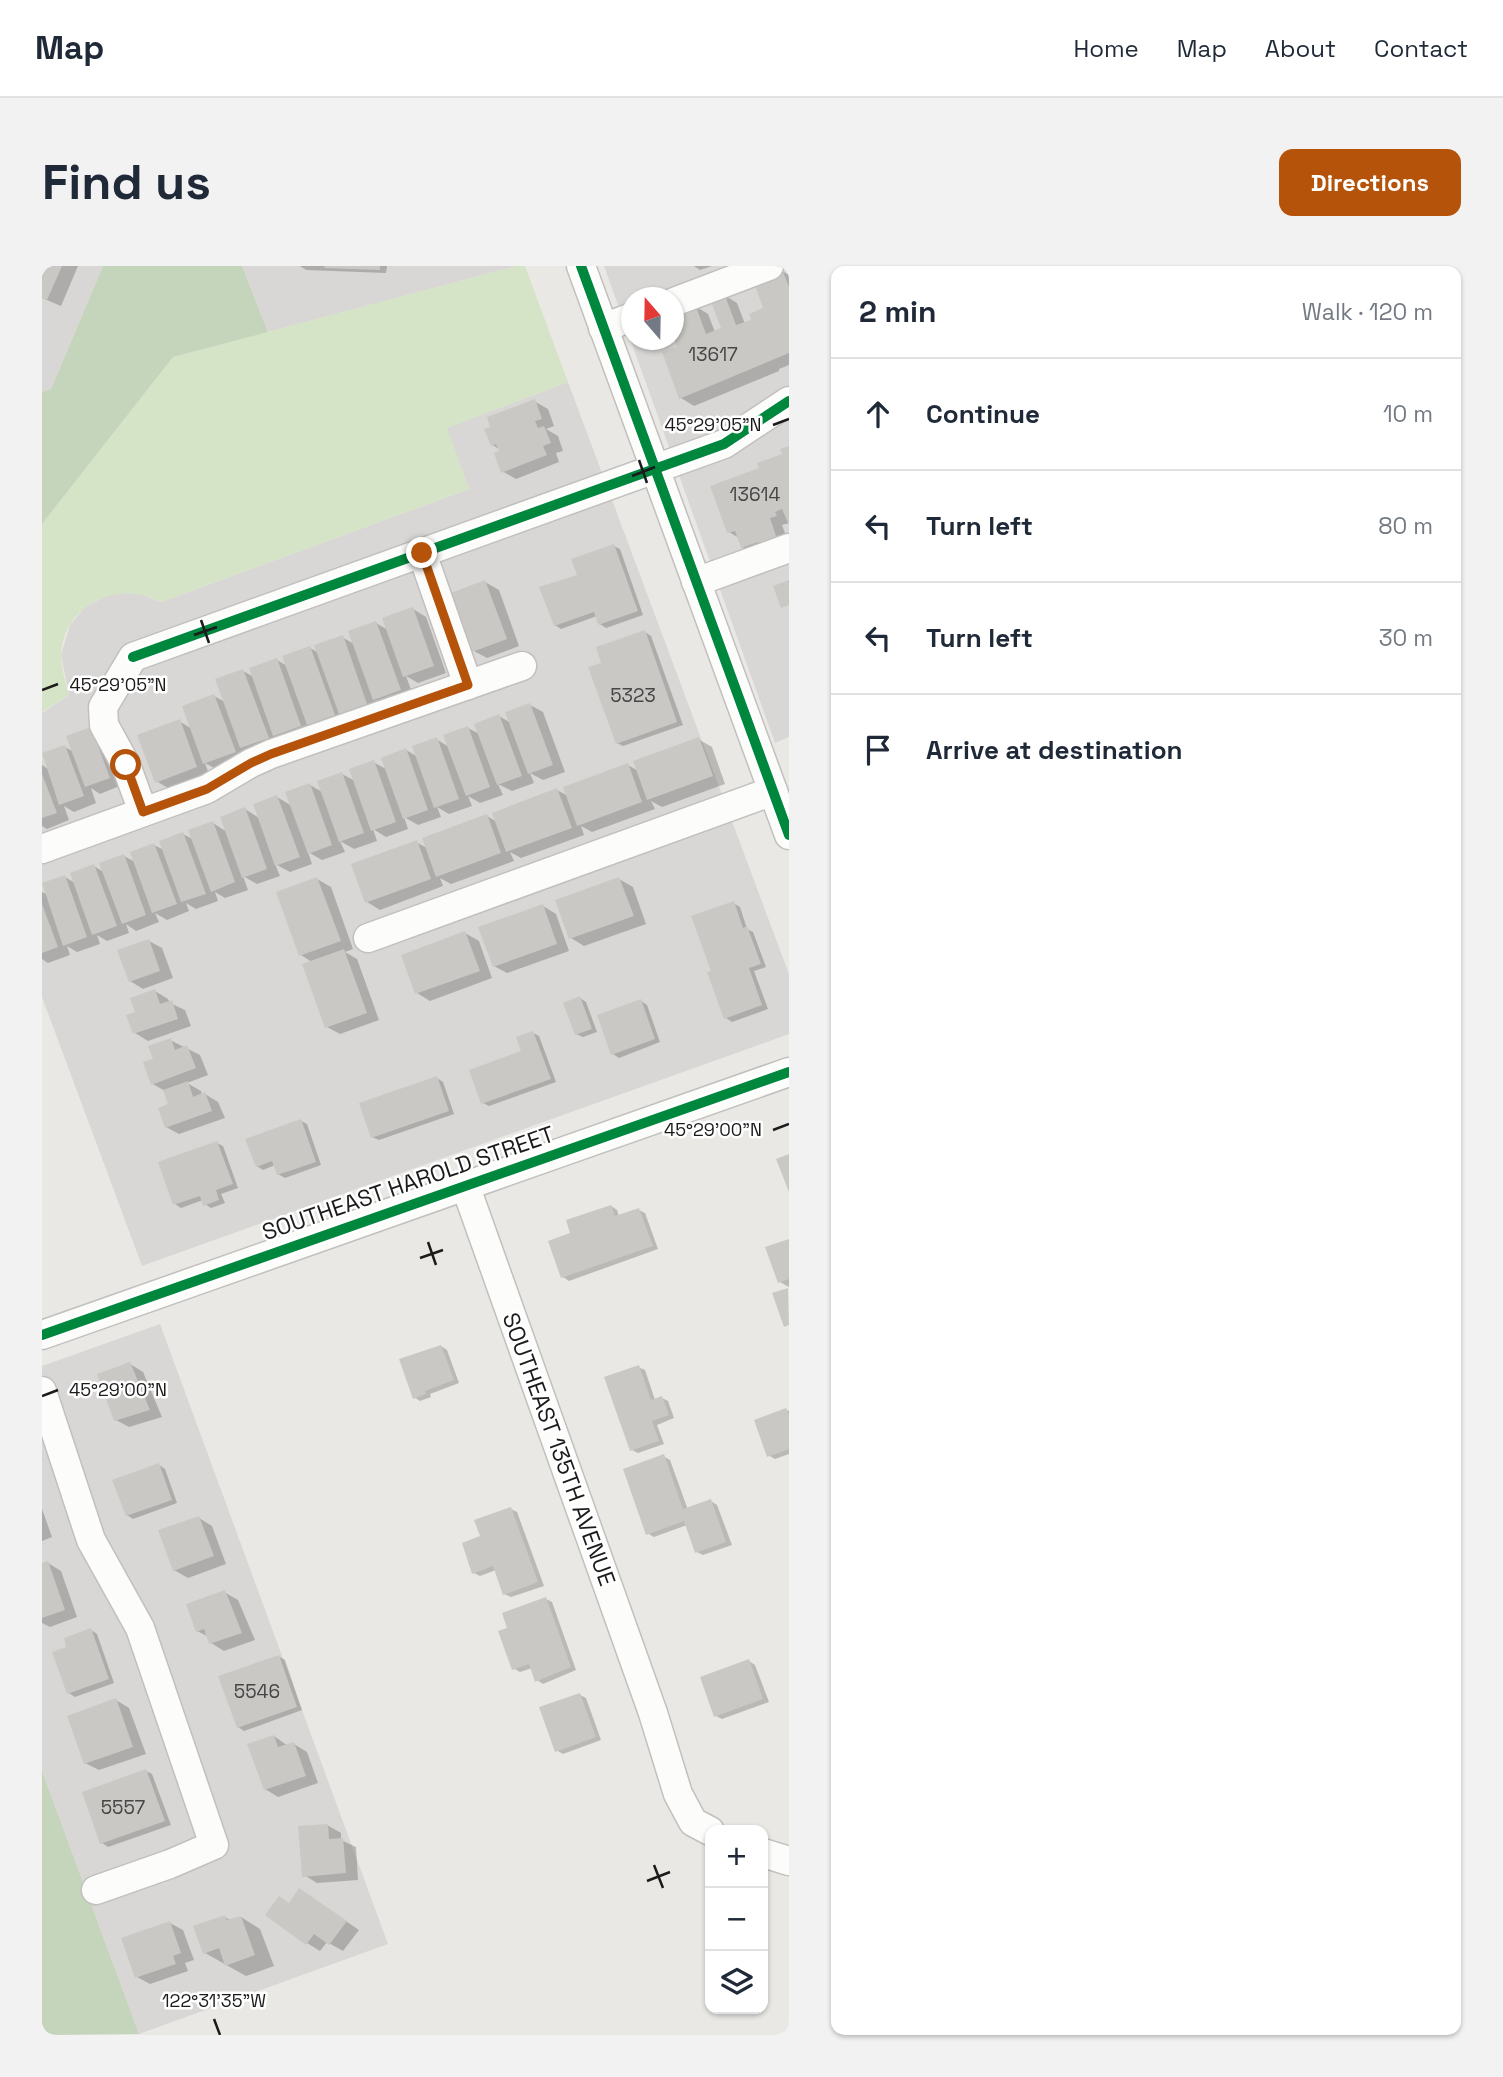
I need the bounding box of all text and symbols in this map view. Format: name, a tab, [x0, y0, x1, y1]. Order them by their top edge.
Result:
text: Map	[35, 27, 104, 69]
text: Home	[1073, 33, 1139, 64]
text: Map	[1177, 33, 1227, 64]
text: About	[1265, 33, 1336, 64]
text: Contact	[1374, 33, 1468, 64]
button: Directions	[1279, 149, 1461, 216]
text: Find us	[42, 151, 211, 213]
north arrow	[621, 287, 684, 350]
text: 2 min	[859, 292, 937, 331]
text: Walk · 120 m	[1302, 297, 1433, 327]
house number: 13617	[688, 342, 738, 367]
icon: ahead	[859, 395, 897, 433]
text: Continue	[926, 397, 1040, 431]
text: 10 m	[1383, 399, 1433, 429]
text: 45°29'05"N	[664, 413, 762, 436]
house number: 13614	[730, 482, 781, 507]
icon: left	[859, 507, 897, 545]
text: Turn left	[926, 509, 1033, 543]
text: 80 m	[1378, 511, 1433, 541]
route end	[406, 537, 437, 568]
icon: left	[859, 619, 897, 657]
text: Turn left	[926, 621, 1033, 655]
text: 30 m	[1379, 623, 1433, 653]
text: 45°29'05"N	[69, 673, 167, 696]
house number: 5323	[610, 683, 656, 708]
icon: arrive	[859, 731, 897, 769]
text: Arrive at destination	[926, 733, 1183, 767]
route start	[110, 749, 141, 780]
text: 45°29'00"N	[664, 1118, 762, 1141]
street label: SOUTHEAST HAROLD STREET	[258, 1119, 558, 1247]
street label: SOUTHEAST 135TH AVENUE	[496, 1308, 622, 1590]
text: 45°29'00"N	[69, 1378, 167, 1401]
house number: 5546	[234, 1679, 280, 1704]
house number: 5557	[101, 1795, 146, 1820]
map controls	[705, 1825, 768, 2014]
button: +	[705, 1825, 768, 1888]
button: −	[705, 1888, 768, 1951]
button: layers	[705, 1951, 768, 2014]
text: 122°31'35"W	[162, 1989, 266, 2012]

